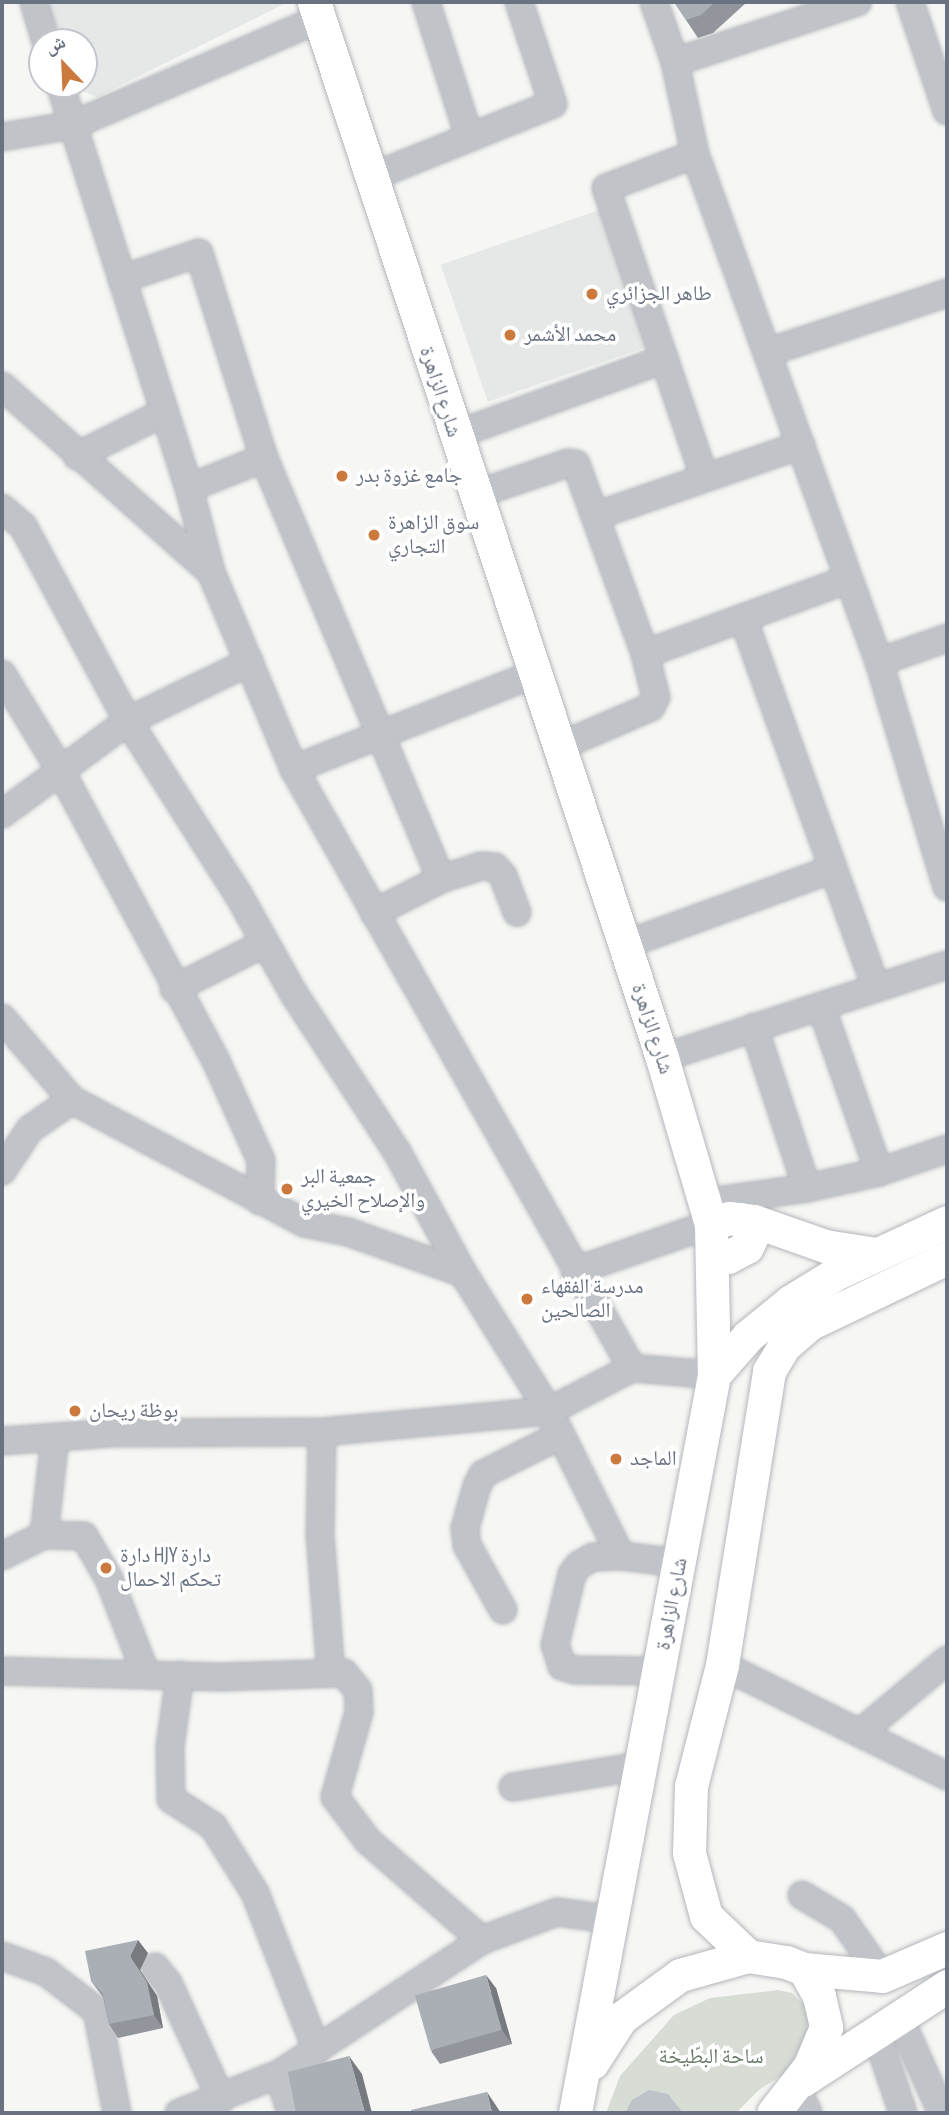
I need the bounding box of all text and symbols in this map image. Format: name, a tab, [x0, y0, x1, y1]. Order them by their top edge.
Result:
north arrow	[28, 28, 98, 98]
text: ش	[42, 31, 69, 60]
place label: طاهر الجزائري	[606, 281, 712, 307]
marker: طاهر الجزائري	[584, 286, 600, 302]
place label: محمد الأشمر	[524, 322, 616, 348]
marker: محمد الأشمر	[502, 327, 518, 343]
street label: شارع الزاهرة	[414, 343, 466, 441]
place label: جامع غزوة بدر	[356, 463, 462, 489]
marker: جامع غزوة بدر	[334, 468, 350, 484]
place label: سوق الزاهرة التجاري	[388, 510, 479, 560]
marker: سوق الزاهرة التجاري	[366, 527, 382, 543]
street label: شارع الزاهرة	[626, 980, 678, 1078]
place label: جمعية البر والإصلاح الخيري	[301, 1164, 425, 1214]
marker: جمعية البر والإصلاح الخيري	[279, 1181, 295, 1197]
place label: مدرسة الفقهاء الصالحين	[541, 1274, 643, 1324]
marker: مدرسة الفقهاء الصالحين	[519, 1291, 535, 1307]
place label: بوظة ريحان	[89, 1398, 178, 1424]
marker: بوظة ريحان	[67, 1403, 83, 1419]
place label: الماجد	[630, 1446, 677, 1472]
marker: الماجد	[608, 1451, 624, 1467]
place label: دارة HJY دارة تحكم الاحمال	[120, 1543, 221, 1593]
street label: شارع الزاهرة	[651, 1556, 693, 1652]
marker: دارة HJY دارة تحكم الاحمال	[98, 1560, 114, 1576]
park label: ساحة البطّيخة	[658, 2044, 764, 2070]

